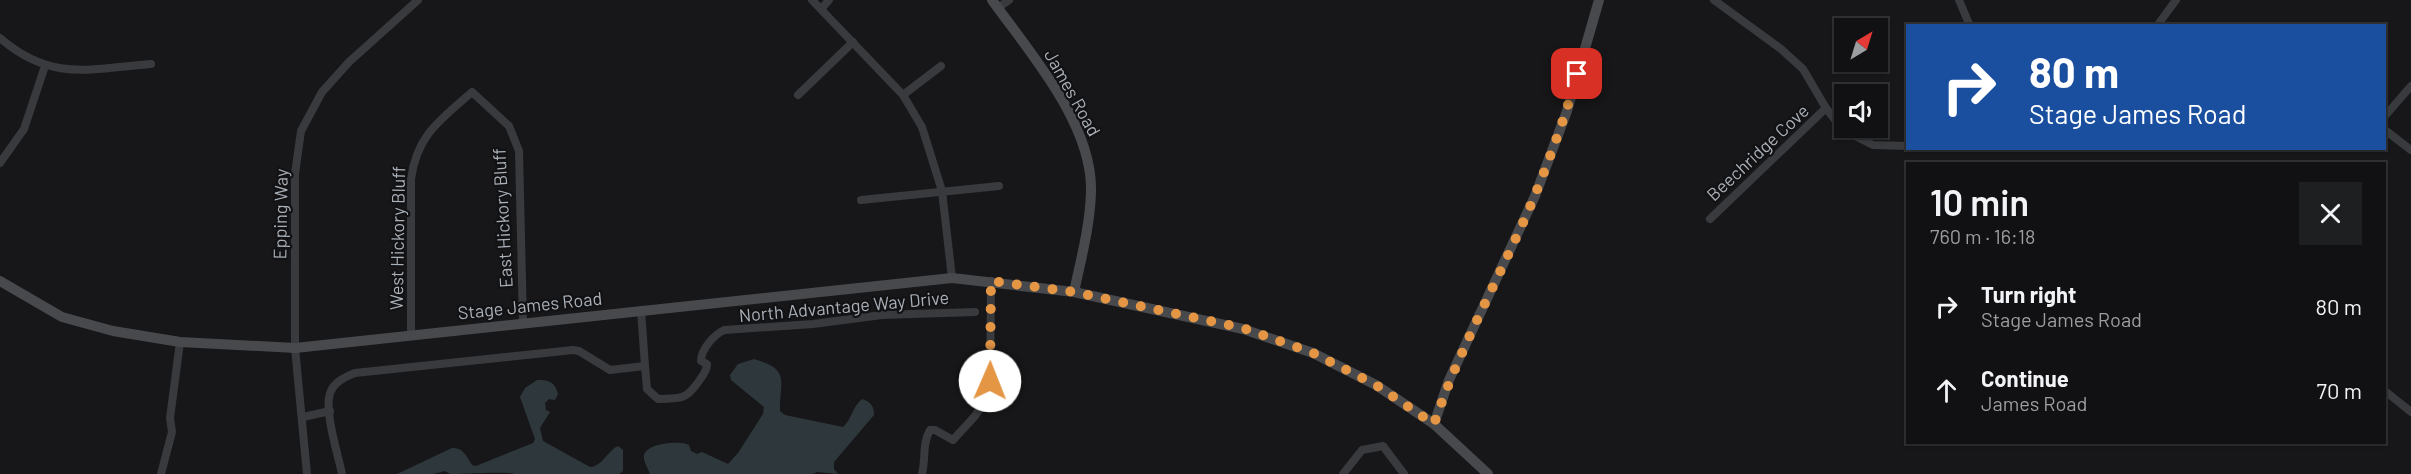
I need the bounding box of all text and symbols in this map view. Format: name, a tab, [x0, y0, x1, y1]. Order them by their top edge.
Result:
north arrow	[1834, 18, 1888, 72]
map controls	[1834, 18, 1888, 138]
street label: James Road	[1040, 45, 1106, 140]
text: 80 m	[2029, 46, 2119, 96]
pin	[1551, 48, 1602, 99]
icon: right	[1930, 48, 2008, 126]
icon: arrive	[1560, 57, 1593, 90]
button: sound	[1834, 84, 1888, 138]
text: Stage James Road	[2029, 97, 2246, 129]
street label: Beechridge Cove	[1702, 99, 1813, 205]
street label: East Hickory Bluff	[487, 148, 517, 289]
street label: West Hickory Bluff	[385, 166, 409, 310]
street label: Epping Way	[268, 168, 292, 259]
text: 10 min	[1930, 180, 2029, 223]
button: close	[2299, 182, 2362, 245]
text: 760 m · 16:18	[1930, 224, 2035, 248]
text: Turn right	[1981, 281, 2076, 307]
street label: Stage James Road	[457, 286, 603, 324]
street label: North Advantage Way Drive	[738, 286, 950, 326]
icon: right	[1930, 290, 1963, 323]
text: 80 m	[2316, 293, 2362, 319]
text: Stage James Road	[1981, 307, 2142, 331]
position arrow	[958, 349, 1022, 413]
text: Continue	[1981, 365, 2069, 391]
icon: ahead	[1930, 374, 1963, 407]
text: 70 m	[2317, 377, 2362, 403]
text: James Road	[1981, 391, 2087, 415]

